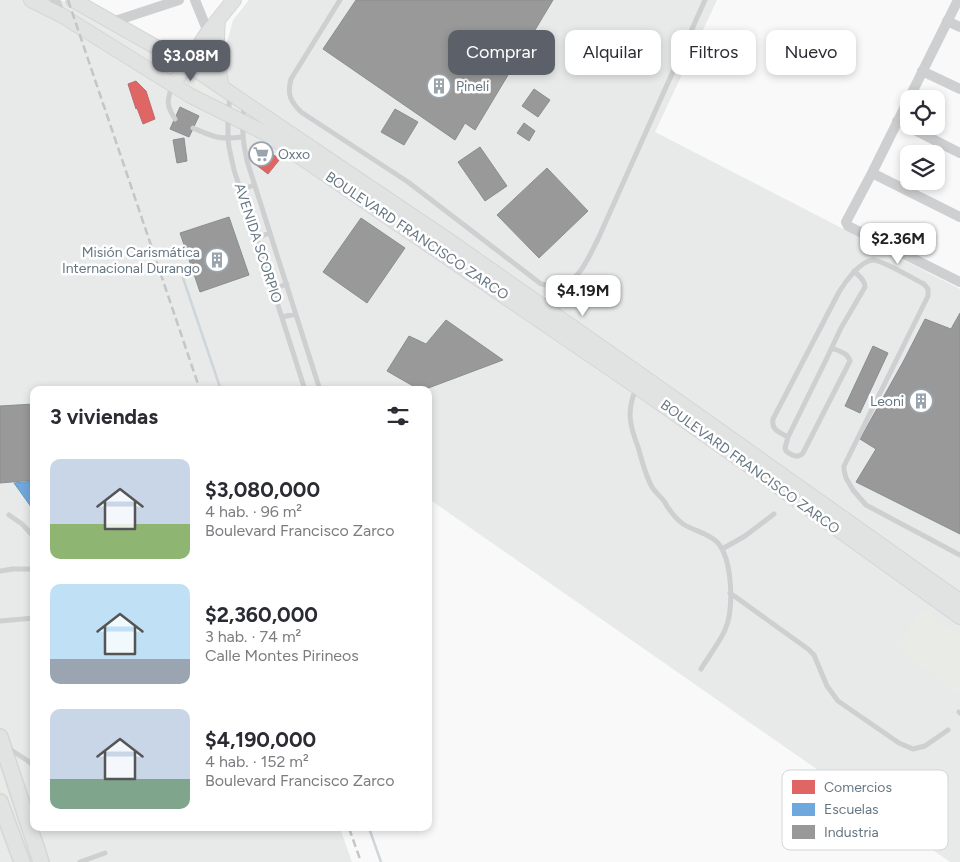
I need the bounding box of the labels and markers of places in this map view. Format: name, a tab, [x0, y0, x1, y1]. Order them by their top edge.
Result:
pin: $3.08M	[150, 39, 232, 82]
building icon: Pineli	[426, 73, 452, 99]
place label: Pineli	[456, 78, 489, 95]
supermarket icon: Oxxo	[248, 141, 274, 167]
place label: Oxxo	[278, 146, 310, 163]
pin: $2.36M	[857, 222, 939, 265]
place label: Misión Carismática Internacional Durango	[62, 244, 200, 277]
building icon: Misión Carismática Internacional Durango	[204, 247, 230, 273]
pin: $4.19M	[542, 274, 624, 317]
building icon: Leoni	[908, 388, 934, 414]
place label: Leoni	[870, 393, 904, 410]

